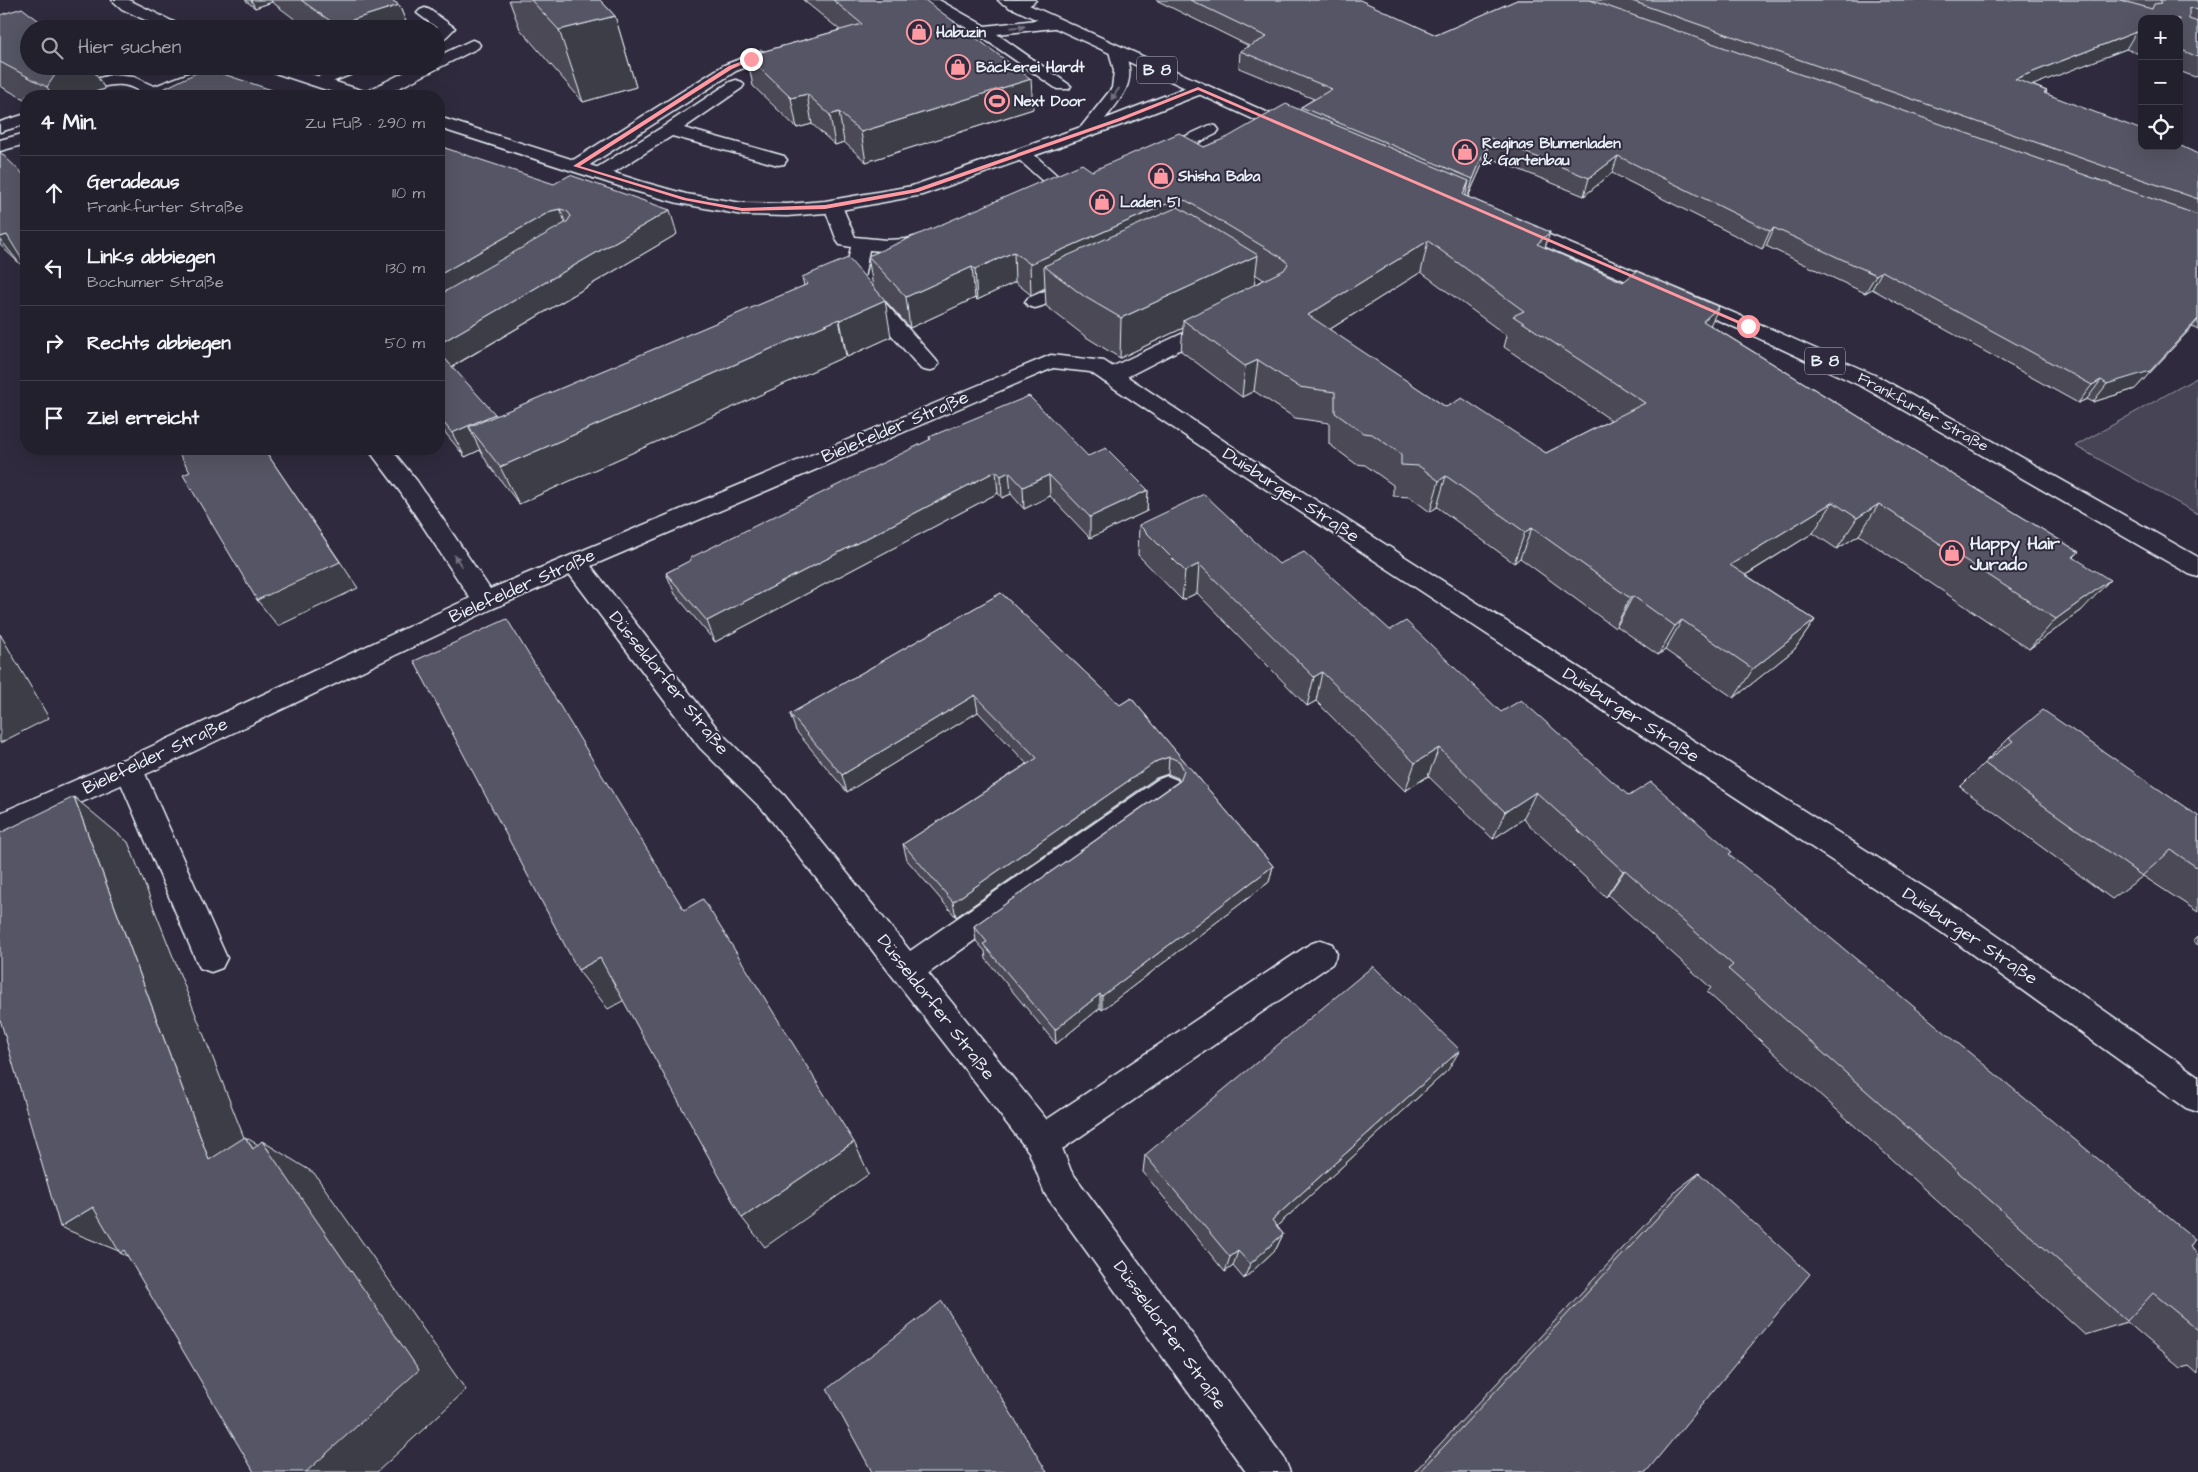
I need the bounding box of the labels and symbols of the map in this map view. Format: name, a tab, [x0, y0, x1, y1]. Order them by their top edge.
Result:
shop icon: Habuzin	[906, 19, 932, 45]
place label: Habuzin	[936, 22, 986, 43]
one-way arrow	[1010, 23, 1026, 31]
route end	[740, 48, 763, 71]
shop icon: Bäckerei Hardt	[945, 54, 971, 80]
road number: B 8	[1137, 56, 1177, 84]
place label: Bäckerei Hardt	[976, 57, 1085, 78]
one-way arrow	[1110, 87, 1120, 101]
sports icon: Next Door	[984, 88, 1010, 114]
place label: Next Door	[1014, 91, 1086, 112]
place label: Reginas Blumenladen & Gartenbau	[1481, 133, 1621, 171]
shop icon: Reginas Blumenladen & Gartenbau	[1452, 139, 1478, 165]
shop icon: Shisha Baba	[1148, 163, 1174, 189]
place label: Shisha Baba	[1177, 166, 1261, 187]
shop icon: Laden 51	[1089, 189, 1115, 215]
place label: Laden 51	[1120, 192, 1180, 213]
route start	[1737, 315, 1760, 338]
road number: B 8	[1805, 348, 1845, 374]
street label: Frankfurter Straße	[1854, 367, 1992, 457]
street label: Bielefelder Straße	[818, 385, 973, 469]
street label: Duisburger Straße	[1217, 441, 1364, 550]
place label: Happy Hair Jurado	[1969, 531, 2060, 577]
shop icon: Happy Hair Jurado	[1939, 540, 1965, 566]
street label: Bielefelder Straße	[445, 542, 599, 629]
one-way arrow	[453, 554, 463, 567]
street label: Düsseldorfer Straße	[603, 606, 735, 761]
street label: Duisburger Straße	[1557, 661, 1704, 770]
street label: Bielefelder Straße	[78, 711, 232, 801]
street label: Duisburger Straße	[1897, 881, 2043, 992]
street label: Düsseldorfer Straße	[871, 929, 1001, 1085]
street label: Düsseldorfer Straße	[1107, 1255, 1233, 1415]

